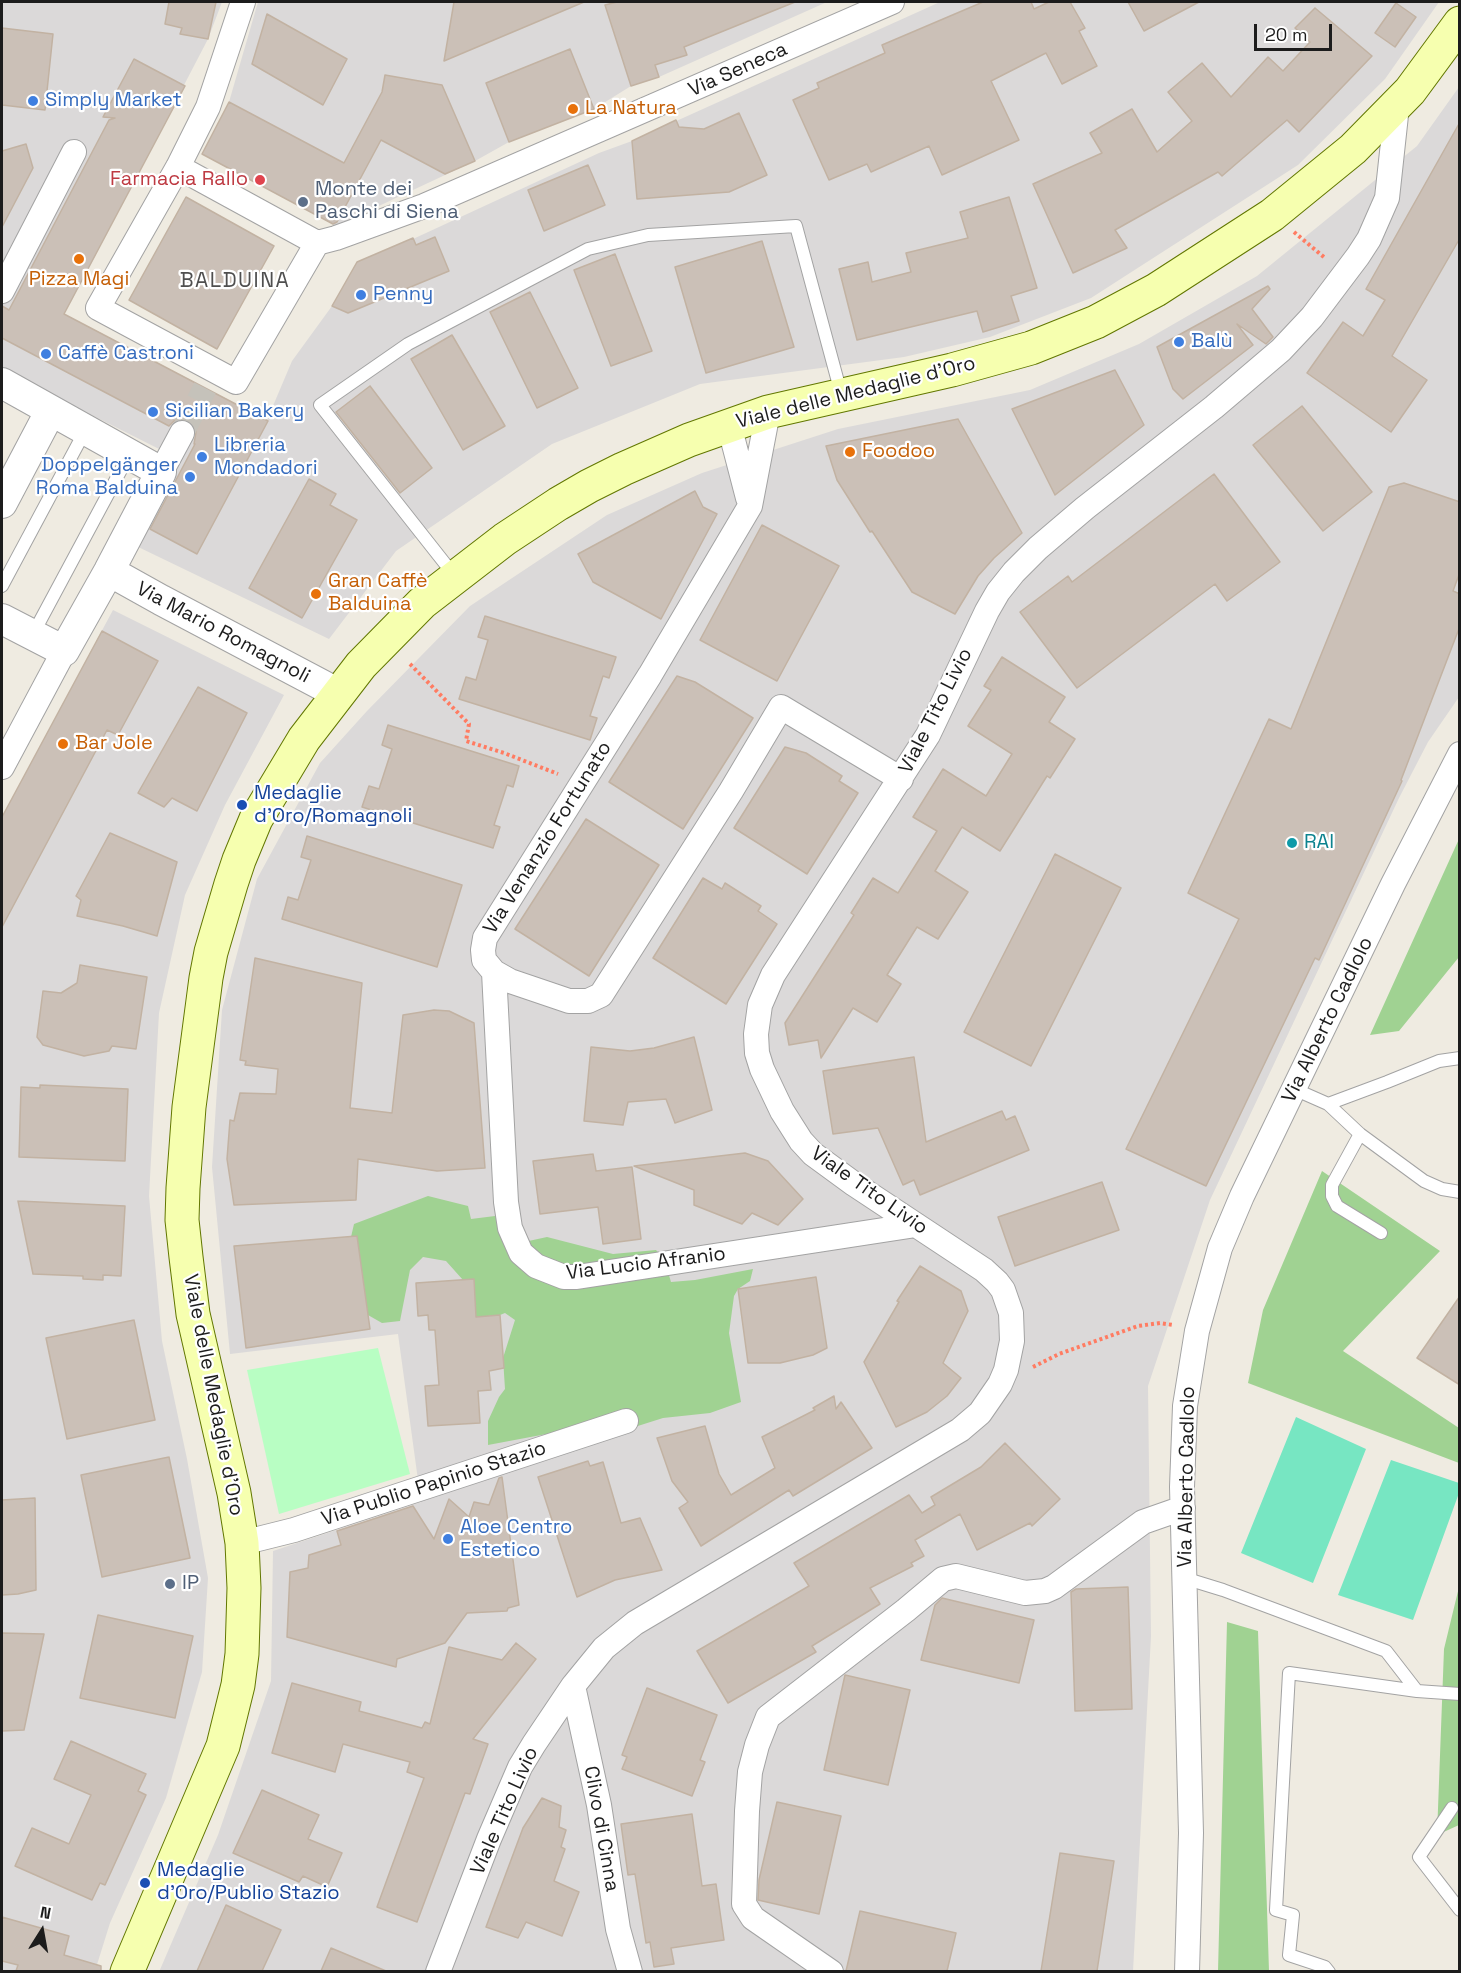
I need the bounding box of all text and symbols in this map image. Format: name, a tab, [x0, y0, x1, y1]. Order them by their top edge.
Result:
scale bar	[1257, 12, 1335, 50]
text: 20 m	[1265, 23, 1308, 46]
street label: Via Seneca	[685, 38, 791, 102]
place label: Simply Market	[45, 89, 182, 113]
marker: Simply Market	[26, 94, 40, 108]
place label: La Natura	[585, 97, 677, 121]
marker: La Natura	[566, 102, 580, 116]
place label: Farmacia Rallo	[110, 168, 248, 192]
marker: Farmacia Rallo	[253, 173, 267, 187]
place label: Monte dei Paschi di Siena	[315, 178, 459, 225]
marker: Monte dei Paschi di Siena	[296, 195, 310, 209]
marker: Pizza Magi	[72, 252, 86, 266]
place label: Pizza Magi	[29, 268, 129, 292]
district label: BALDUINA	[180, 268, 290, 294]
place label: Penny	[373, 283, 433, 307]
marker: Penny	[354, 288, 368, 302]
place label: Balù	[1191, 330, 1233, 354]
marker: Balù	[1172, 335, 1186, 349]
place label: Caffè Castroni	[58, 342, 194, 366]
marker: Caffè Castroni	[39, 347, 53, 361]
street label: Viale delle Medaglie d'Oro	[734, 352, 978, 434]
place label: Sicilian Bakery	[165, 400, 304, 424]
marker: Sicilian Bakery	[146, 405, 160, 419]
place label: Libreria Mondadori	[214, 434, 318, 481]
place label: Foodoo	[862, 440, 935, 464]
marker: Foodoo	[843, 445, 857, 459]
marker: Libreria Mondadori	[195, 450, 209, 464]
place label: Doppelgänger Roma Balduina	[36, 454, 178, 501]
marker: Doppelgänger Roma Balduina	[183, 470, 197, 484]
place label: Gran Caffè Balduina	[328, 570, 428, 617]
street label: Via Mario Romagnoli	[132, 577, 314, 689]
marker: Gran Caffè Balduina	[309, 587, 323, 601]
street label: Viale Tito Livio	[894, 644, 978, 778]
place label: Bar Jole	[75, 732, 153, 756]
marker: Bar Jole	[56, 737, 70, 751]
street label: Via Venanzio Fortunato	[479, 737, 617, 939]
place label: Medaglie d'Oro/Romagnoli	[254, 782, 412, 829]
marker: Medaglie d'Oro/Romagnoli	[235, 798, 249, 812]
place label: RAI	[1304, 831, 1334, 855]
marker: RAI	[1285, 836, 1299, 850]
street label: Via Alberto Cadlolo	[1277, 933, 1379, 1107]
street label: Viale Tito Livio	[806, 1142, 932, 1240]
street label: Via Lucio Afranio	[565, 1242, 727, 1286]
street label: Viale delle Medaglie d'Oro	[178, 1272, 248, 1518]
street label: Via Alberto Cadlolo	[1173, 1386, 1201, 1568]
street label: Via Publio Papinio Stazio	[319, 1436, 549, 1532]
place label: Aloe Centro Estetico	[460, 1516, 572, 1563]
marker: Aloe Centro Estetico	[441, 1532, 455, 1546]
place label: IP	[182, 1572, 199, 1596]
marker: IP	[163, 1577, 177, 1591]
street label: Viale Tito Livio	[466, 1743, 544, 1879]
street label: Clivo di Cinna	[578, 1764, 624, 1894]
place label: Medaglie d'Oro/Publio Stazio	[157, 1859, 340, 1906]
marker: Medaglie d'Oro/Publio Stazio	[138, 1876, 152, 1890]
north arrow	[12, 1901, 72, 1961]
text: N	[38, 1902, 53, 1924]

